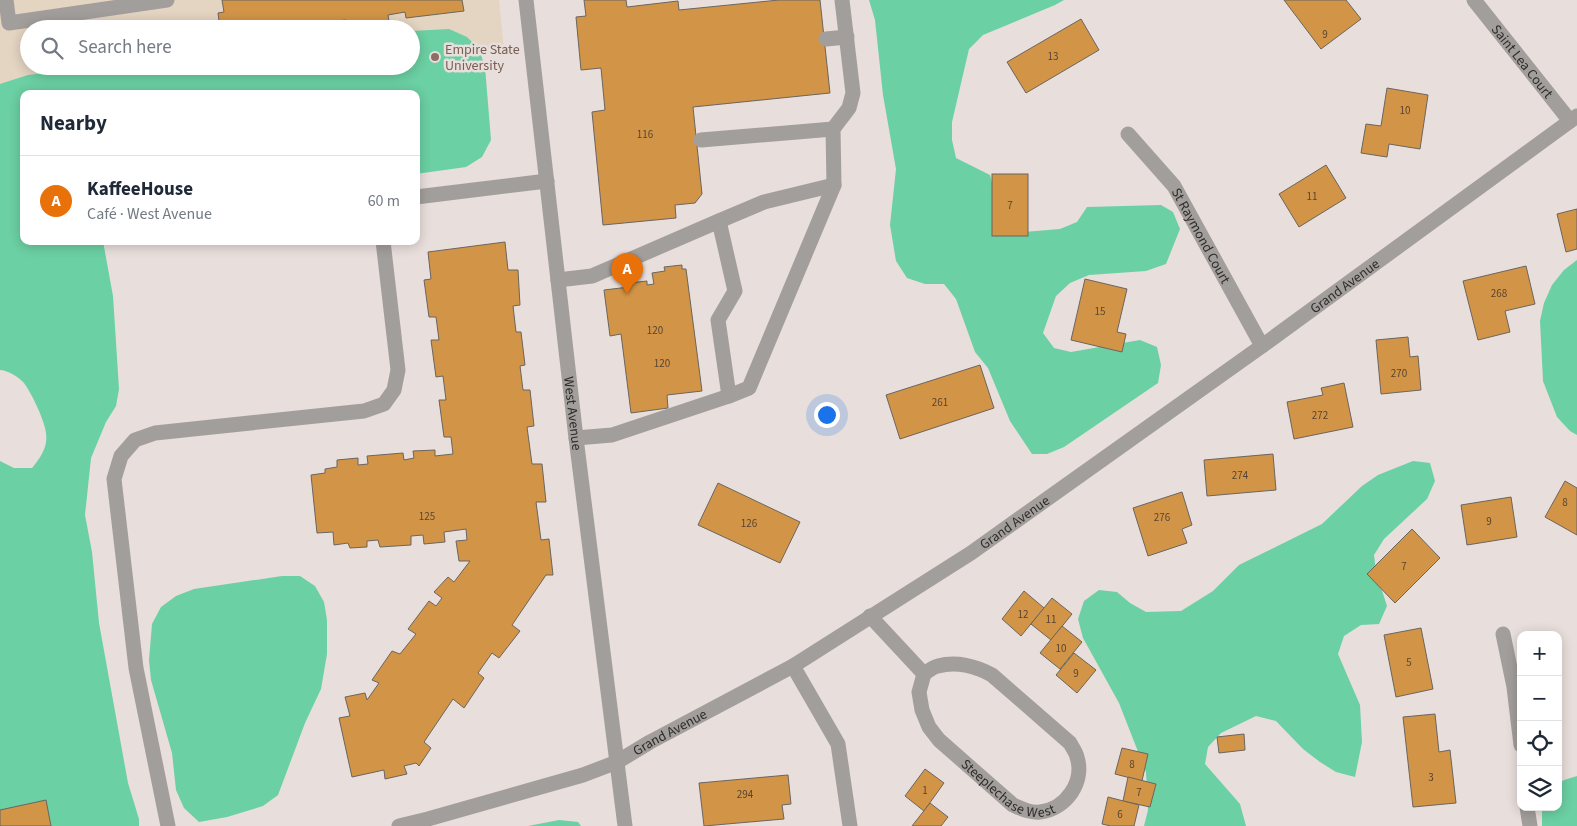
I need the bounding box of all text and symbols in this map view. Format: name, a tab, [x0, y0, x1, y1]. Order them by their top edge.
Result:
search box	[20, 20, 420, 75]
street label: Saint Lea Court	[1486, 21, 1557, 103]
house number: 9	[1322, 27, 1328, 42]
icon: search	[38, 34, 66, 62]
text: Search here	[78, 34, 172, 61]
place label: Empire State University	[445, 40, 520, 76]
house number: 13	[1048, 49, 1058, 64]
marker: Empire State University	[429, 51, 441, 63]
house number: 10	[1400, 103, 1410, 118]
text: Nearby	[40, 108, 107, 138]
house number: 116	[637, 127, 654, 142]
text: KaffeeHouse	[87, 176, 193, 203]
street label: St Raymond Court	[1166, 185, 1235, 288]
house number: 11	[1307, 189, 1317, 204]
text: A	[51, 190, 61, 212]
text: 60 m	[368, 190, 400, 212]
house number: 7	[1007, 198, 1013, 213]
text: Café · West Avenue	[87, 203, 212, 225]
pin: A	[611, 253, 643, 294]
street label: Grand Avenue	[1306, 254, 1384, 319]
house number: 268	[1491, 286, 1508, 301]
house number: 15	[1095, 304, 1105, 319]
house number: 120	[647, 323, 663, 338]
house number: 120	[654, 356, 670, 371]
house number: 270	[1391, 366, 1407, 381]
street label: West Avenue	[558, 375, 586, 452]
house number: 261	[932, 395, 948, 410]
your location	[814, 402, 840, 428]
house number: 272	[1312, 408, 1328, 423]
house number: 274	[1232, 468, 1249, 483]
street label: Grand Avenue	[976, 491, 1054, 555]
house number: 8	[1562, 495, 1568, 510]
house number: 125	[419, 509, 435, 524]
house number: 276	[1154, 510, 1171, 525]
house number: 9	[1486, 514, 1492, 529]
house number: 126	[741, 516, 758, 531]
house number: 7	[1401, 559, 1407, 574]
house number: 12	[1018, 607, 1028, 622]
house number: 11	[1046, 612, 1056, 627]
map controls	[1517, 631, 1562, 811]
button: +	[1517, 631, 1562, 676]
house number: 10	[1056, 641, 1066, 656]
house number: 5	[1406, 655, 1412, 670]
house number: 9	[1073, 666, 1079, 681]
button: −	[1517, 676, 1562, 721]
street label: Grand Avenue	[629, 705, 711, 761]
button: locate	[1517, 721, 1562, 766]
street label: Steeplechase West	[956, 755, 1059, 823]
house number: 8	[1129, 757, 1135, 772]
button: layers	[1517, 766, 1562, 811]
house number: 3	[1428, 770, 1434, 785]
house number: 1	[922, 783, 928, 798]
house number: 7	[1136, 785, 1142, 800]
house number: 294	[737, 787, 754, 802]
house number: 6	[1117, 807, 1123, 822]

